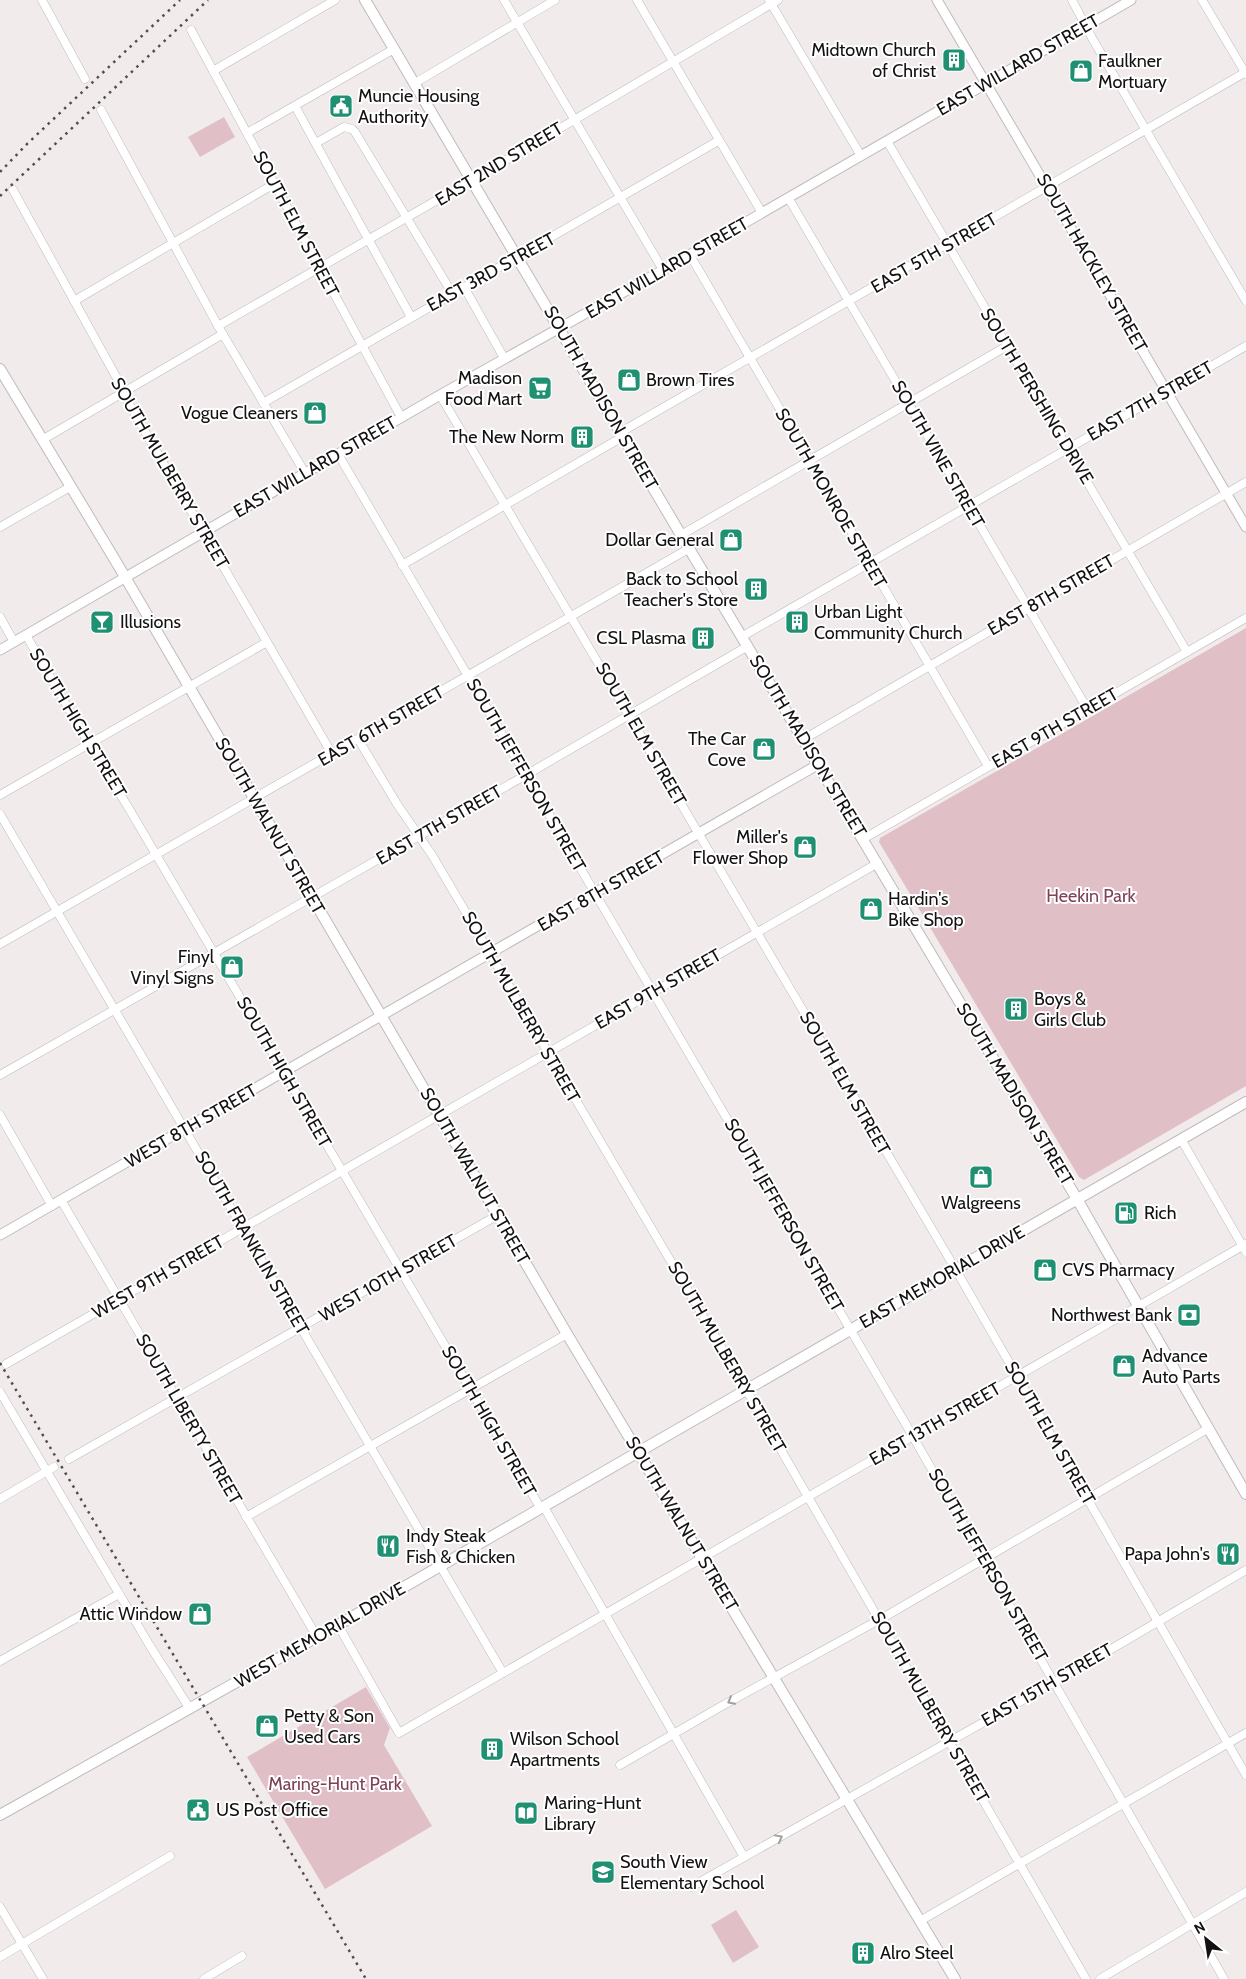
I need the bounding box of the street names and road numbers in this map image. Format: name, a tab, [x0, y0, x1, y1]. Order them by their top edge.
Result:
street label: EAST WILLARD STREET	[933, 9, 1104, 121]
street label: EAST 2ND STREET	[431, 117, 567, 211]
street label: SOUTH ELM STREET	[248, 147, 344, 301]
street label: SOUTH HACKLEY STREET	[1032, 170, 1152, 356]
street label: EAST 5TH STREET	[867, 208, 1001, 298]
street label: EAST WILLARD STREET	[582, 212, 753, 324]
street label: EAST 3RD STREET	[423, 227, 559, 316]
street label: SOUTH MADISON STREET	[539, 302, 663, 494]
street label: SOUTH PERSHING DRIVE	[976, 304, 1098, 488]
street label: EAST 7TH STREET	[1083, 356, 1217, 446]
street label: SOUTH MULBERRY STREET	[106, 373, 234, 573]
street label: SOUTH VINE STREET	[887, 376, 989, 532]
street label: SOUTH MONROE STREET	[770, 404, 892, 592]
street label: EAST WILLARD STREET	[230, 411, 401, 523]
street label: EAST 8TH STREET	[984, 550, 1119, 640]
street label: SOUTH HIGH STREET	[25, 644, 132, 802]
street label: SOUTH MADISON STREET	[745, 651, 871, 841]
street label: SOUTH ELM STREET	[591, 658, 691, 810]
street label: SOUTH JEFFERSON STREET	[462, 674, 591, 876]
street label: EAST 6TH STREET	[314, 681, 448, 771]
street label: EAST 9TH STREET	[988, 683, 1122, 773]
street label: SOUTH WALNUT STREET	[210, 734, 330, 918]
street label: EAST 7TH STREET	[372, 780, 506, 870]
street label: EAST 8TH STREET	[534, 846, 669, 936]
street label: SOUTH MULBERRY STREET	[457, 907, 585, 1107]
street label: EAST 9TH STREET	[591, 944, 725, 1034]
street label: SOUTH HIGH STREET	[232, 993, 336, 1152]
street label: SOUTH MADISON STREET	[952, 999, 1078, 1189]
street label: SOUTH ELM STREET	[795, 1007, 895, 1159]
street label: WEST 8TH STREET	[121, 1079, 261, 1173]
street label: SOUTH WALNUT STREET	[415, 1084, 535, 1268]
street label: SOUTH JEFFERSON STREET	[720, 1114, 849, 1316]
street label: SOUTH FRANKLIN STREET	[190, 1147, 314, 1339]
street label: EAST MEMORIAL DRIVE	[855, 1221, 1029, 1333]
street label: WEST 10TH STREET	[315, 1229, 461, 1327]
street label: WEST 9TH STREET	[88, 1230, 228, 1324]
street label: SOUTH MULBERRY STREET	[663, 1257, 791, 1457]
street label: SOUTH LIBERTY STREET	[131, 1330, 247, 1508]
street label: SOUTH HIGH STREET	[437, 1342, 541, 1501]
street label: SOUTH ELM STREET	[1000, 1357, 1100, 1509]
street label: EAST 13TH STREET	[866, 1377, 1005, 1470]
street label: SOUTH WALNUT STREET	[621, 1433, 743, 1616]
street label: SOUTH JEFFERSON STREET	[924, 1464, 1053, 1666]
street label: WEST MEMORIAL DRIVE	[231, 1577, 409, 1693]
street label: SOUTH MULBERRY STREET	[866, 1607, 994, 1807]
street label: EAST 15TH STREET	[978, 1638, 1117, 1731]

